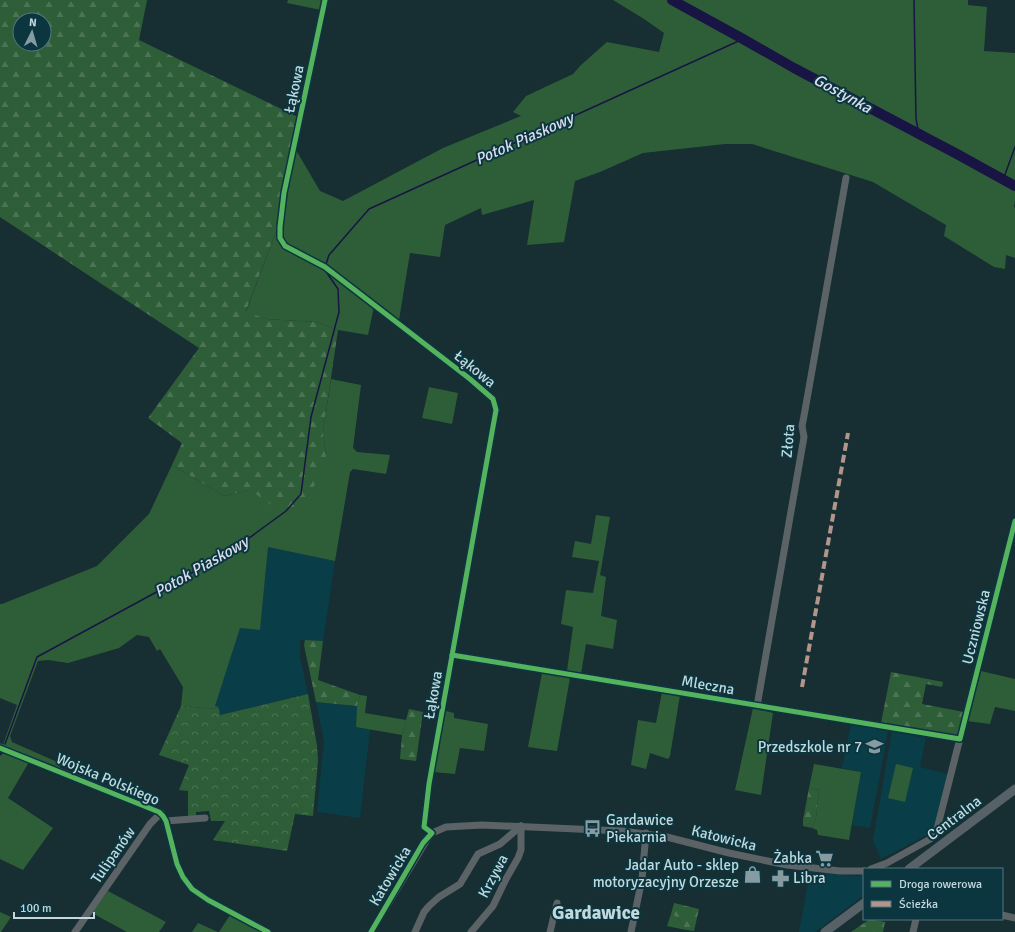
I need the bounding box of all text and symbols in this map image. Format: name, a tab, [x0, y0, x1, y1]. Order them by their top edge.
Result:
north arrow	[12, 12, 52, 52]
text: N	[28, 16, 37, 29]
street label: Łąkowa	[280, 63, 308, 115]
water label: Gostynka	[810, 70, 876, 118]
water label: Potok Piaskowy	[472, 107, 579, 170]
street label: Łąkowa	[450, 347, 500, 391]
street label: Złota	[778, 423, 798, 459]
water label: Potok Piaskowy	[151, 531, 254, 602]
street label: Uczniowska	[958, 588, 994, 666]
street label: Łąkowa	[420, 669, 446, 721]
street label: Mleczna	[680, 671, 736, 699]
school or university icon: Przedszkole nr 7	[865, 737, 885, 757]
place label: Przedszkole nr 7	[758, 738, 862, 756]
street label: Wojska Polskiego	[54, 749, 163, 809]
street label: Centralna	[923, 792, 985, 844]
place label: Gardawice Piekarnia	[606, 811, 674, 846]
bus stop icon: Gardawice Piekarnia	[583, 819, 603, 839]
street label: Katowicka	[690, 821, 758, 855]
street label: Tulipanów	[87, 823, 139, 887]
street label: Katowicka	[365, 843, 415, 909]
supermarket icon: Żabka	[815, 848, 835, 868]
place label: Żabka	[773, 849, 812, 867]
street label: Krzywa	[474, 851, 512, 901]
place label: Jadar Auto - sklep motoryzacyjny Orzesze	[593, 856, 739, 891]
shop icon: Jadar Auto - sklep motoryzacyjny Orzesze	[742, 864, 762, 884]
pharmacy icon: Libra	[770, 868, 790, 888]
legend	[863, 868, 1003, 920]
place label: Libra	[793, 869, 826, 887]
text: Droga rowerowa	[899, 877, 982, 892]
scale bar	[14, 894, 94, 920]
text: Ścieżka	[899, 897, 938, 912]
text: 100 m	[20, 901, 52, 916]
district label: Gardawice	[552, 901, 640, 925]

